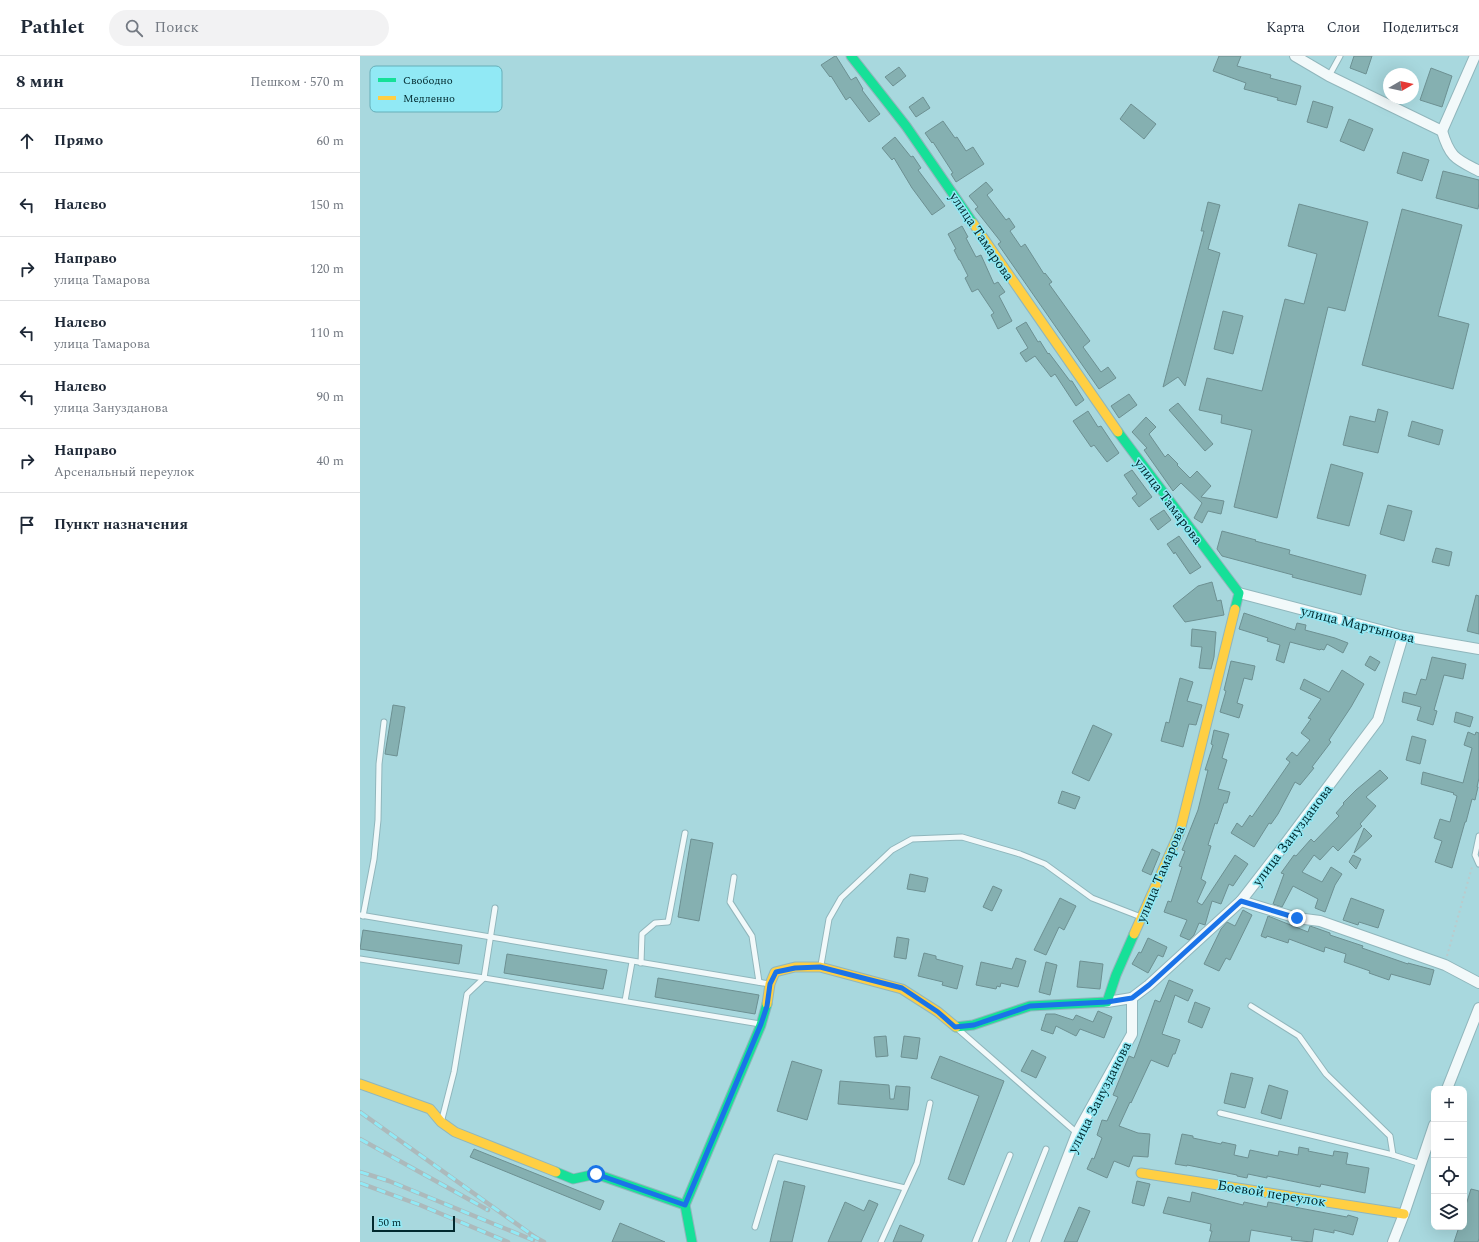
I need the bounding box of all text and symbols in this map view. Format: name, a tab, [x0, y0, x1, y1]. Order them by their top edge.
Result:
search box	[109, 10, 389, 46]
text: Pathlet	[20, 13, 85, 42]
text: Поиск	[155, 16, 199, 39]
icon: search	[123, 17, 145, 39]
text: Карта	[1266, 17, 1305, 38]
text: Слои	[1327, 17, 1360, 38]
text: Поделиться	[1382, 17, 1459, 38]
legend	[370, 66, 502, 112]
north arrow	[1383, 68, 1419, 104]
text: 8 мин	[16, 69, 64, 95]
text: Пешком · 570 m	[250, 72, 344, 92]
text: Свободно	[403, 72, 453, 89]
text: Медленно	[403, 90, 455, 107]
text: Прямо	[54, 129, 103, 152]
icon: ahead	[16, 130, 38, 152]
text: 60 m	[317, 131, 344, 151]
street label: улица Тамарова	[943, 187, 1019, 285]
text: Налево	[54, 193, 107, 216]
icon: left	[16, 194, 38, 216]
text: 150 m	[310, 195, 344, 215]
text: Направо	[54, 247, 117, 270]
icon: right	[16, 258, 38, 280]
text: 120 m	[310, 259, 344, 279]
text: улица Тамарова	[54, 270, 150, 290]
text: Налево	[54, 311, 107, 334]
icon: left	[16, 322, 38, 344]
text: 110 m	[310, 323, 344, 343]
text: улица Тамарова	[54, 334, 150, 354]
text: Налево	[54, 375, 107, 398]
icon: left	[16, 386, 38, 408]
text: 90 m	[317, 387, 344, 407]
text: улица Занузданова	[54, 398, 168, 418]
text: Направо	[54, 439, 117, 462]
icon: right	[16, 450, 38, 472]
text: 40 m	[317, 451, 344, 471]
street label: улица Тамарова	[1128, 453, 1208, 549]
text: Арсенальный переулок	[54, 462, 195, 482]
text: Пункт назначения	[54, 513, 188, 536]
icon: arrive	[16, 514, 38, 536]
street label: улица Мартынова	[1298, 600, 1417, 649]
street label: улица Занузданова	[1246, 780, 1338, 891]
street label: улица Тамарова	[1130, 822, 1190, 927]
route end	[1288, 909, 1306, 927]
street label: улица Занузданова	[1062, 1038, 1137, 1158]
map controls	[1431, 1086, 1467, 1230]
button: +	[1431, 1086, 1467, 1122]
button: −	[1431, 1122, 1467, 1158]
button: locate	[1431, 1158, 1467, 1194]
route start	[587, 1165, 605, 1183]
street label: Боевой переулок	[1216, 1175, 1328, 1212]
button: layers	[1431, 1194, 1467, 1230]
scale bar	[372, 1214, 455, 1233]
text: 50 m	[378, 1214, 401, 1231]

